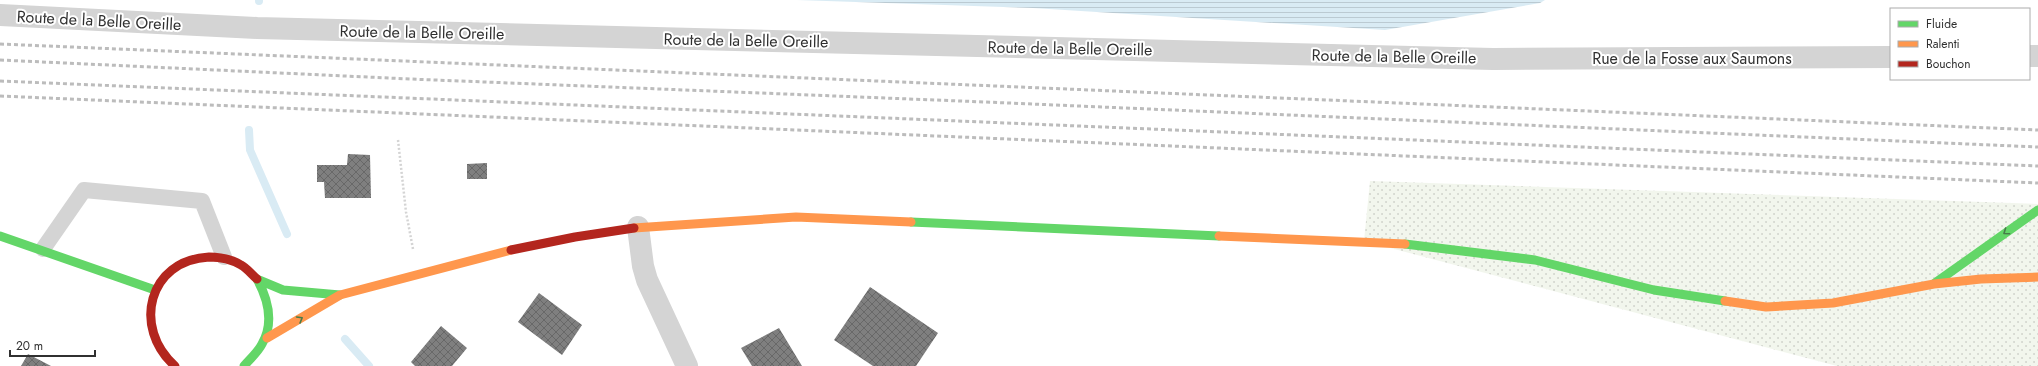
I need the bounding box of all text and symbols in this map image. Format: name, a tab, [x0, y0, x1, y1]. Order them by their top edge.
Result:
street label: Route de la Belle Oreille	[16, 5, 182, 36]
legend	[1890, 8, 2030, 80]
text: Fluide	[1926, 15, 1957, 33]
street label: Route de la Belle Oreille	[339, 20, 505, 45]
street label: Route de la Belle Oreille	[663, 28, 829, 53]
text: Ralenti	[1926, 35, 1960, 53]
street label: Route de la Belle Oreille	[987, 36, 1153, 61]
street label: Route de la Belle Oreille	[1311, 44, 1477, 69]
street label: Rue de la Fosse aux Saumons	[1592, 47, 1792, 70]
text: Bouchon	[1926, 55, 1970, 73]
one-way arrow	[2003, 227, 2010, 235]
one-way arrow	[296, 316, 303, 323]
scale bar	[10, 332, 95, 358]
text: 20 m	[16, 337, 43, 355]

